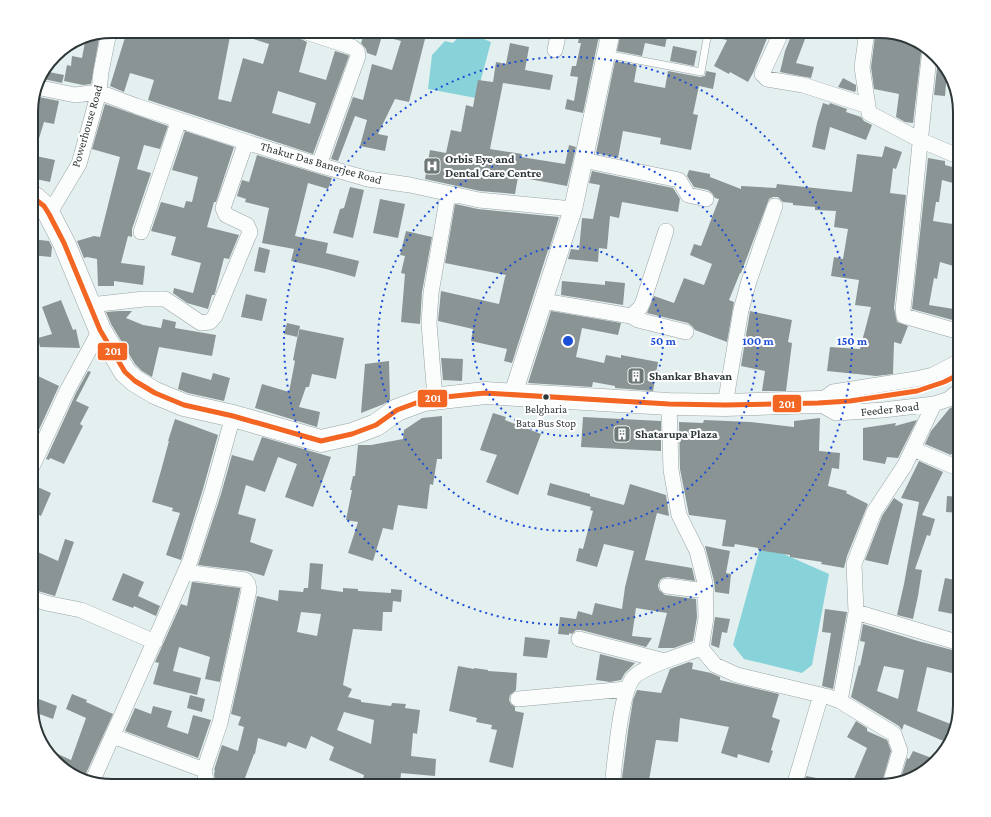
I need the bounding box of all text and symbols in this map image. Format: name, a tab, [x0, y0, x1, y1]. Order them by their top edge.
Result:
street label: Powerhouse Road	[69, 82, 106, 169]
street label: Thakur Das Banerjee Road	[259, 139, 384, 187]
place label: Orbis Eye and Dental Care Centre	[445, 152, 542, 180]
hospital icon: Orbis Eye and Dental Care Centre	[422, 156, 442, 176]
centre of rings	[561, 334, 575, 348]
text: 50 m	[650, 334, 677, 348]
text: 100 m	[742, 334, 775, 348]
text: 150 m	[837, 334, 868, 348]
line badge: 201	[97, 342, 128, 361]
text: 201	[105, 345, 121, 357]
building icon: Shankar Bhavan	[626, 366, 646, 386]
place label: Shankar Bhavan	[649, 369, 732, 383]
line badge: 201	[417, 389, 448, 408]
text: 201	[425, 392, 441, 404]
marker: Belgharia Bata Bus Stop	[541, 392, 551, 402]
line badge: 201	[772, 394, 802, 413]
text: 201	[779, 398, 795, 410]
street label: Feeder Road	[860, 399, 921, 419]
place label: Belgharia Bata Bus Stop	[516, 403, 576, 430]
building icon: Shatarupa Plaza	[612, 424, 632, 444]
place label: Shatarupa Plaza	[635, 427, 718, 441]

